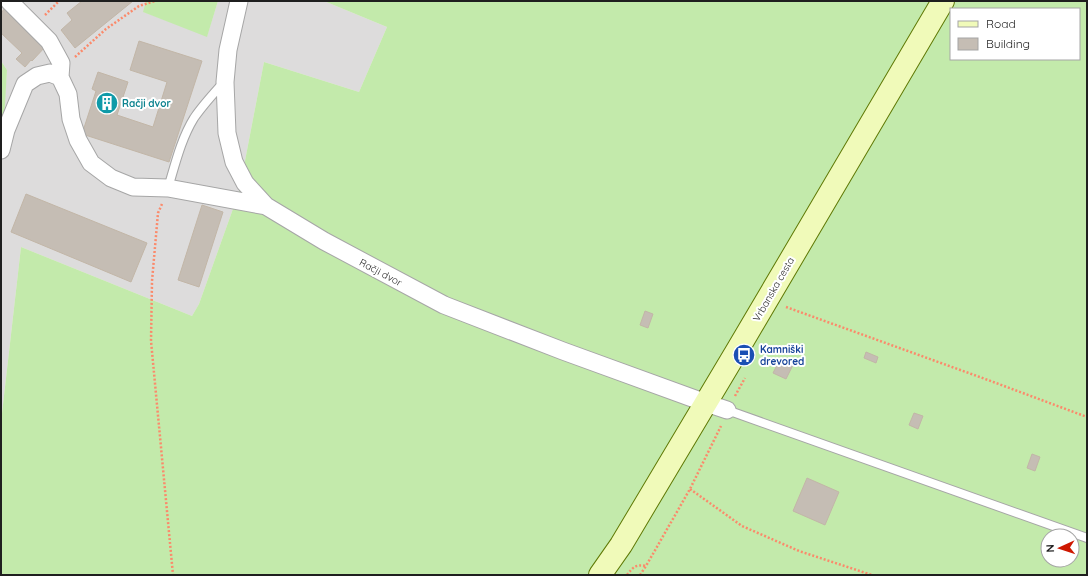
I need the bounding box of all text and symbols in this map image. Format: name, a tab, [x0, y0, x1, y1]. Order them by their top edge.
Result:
legend	[950, 8, 1080, 60]
text: Road	[986, 16, 1016, 31]
text: Building	[986, 36, 1030, 51]
building icon: Račji dvor	[94, 90, 120, 116]
place label: Račji dvor	[122, 97, 171, 110]
street label: Vrbanska cesta	[750, 255, 797, 324]
street label: Račji dvor	[357, 256, 405, 289]
bus stop icon: Kamniški drevored	[731, 342, 757, 368]
place label: Kamniški drevored	[760, 343, 804, 368]
north arrow	[1040, 528, 1080, 568]
text: N	[1043, 544, 1057, 553]

